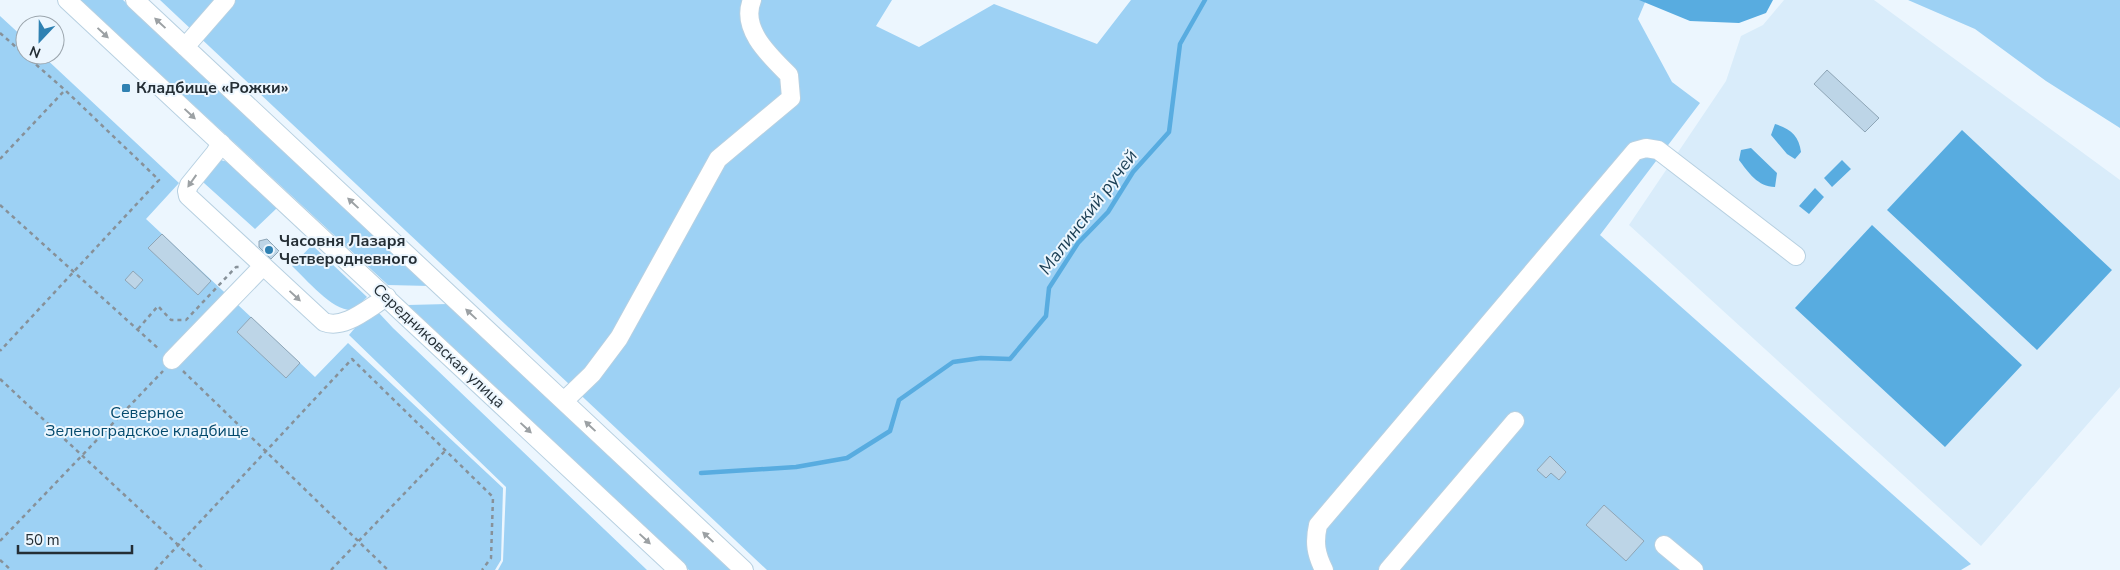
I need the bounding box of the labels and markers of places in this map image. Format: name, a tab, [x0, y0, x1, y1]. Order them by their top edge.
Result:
place label: Кладбище «Рожки»	[136, 77, 289, 99]
marker: Кладбище «Рожки»	[120, 82, 132, 94]
place label: Часовня Лазаря Четверодневного	[279, 230, 417, 270]
marker: Часовня Лазаря Четверодневного	[263, 244, 275, 256]

